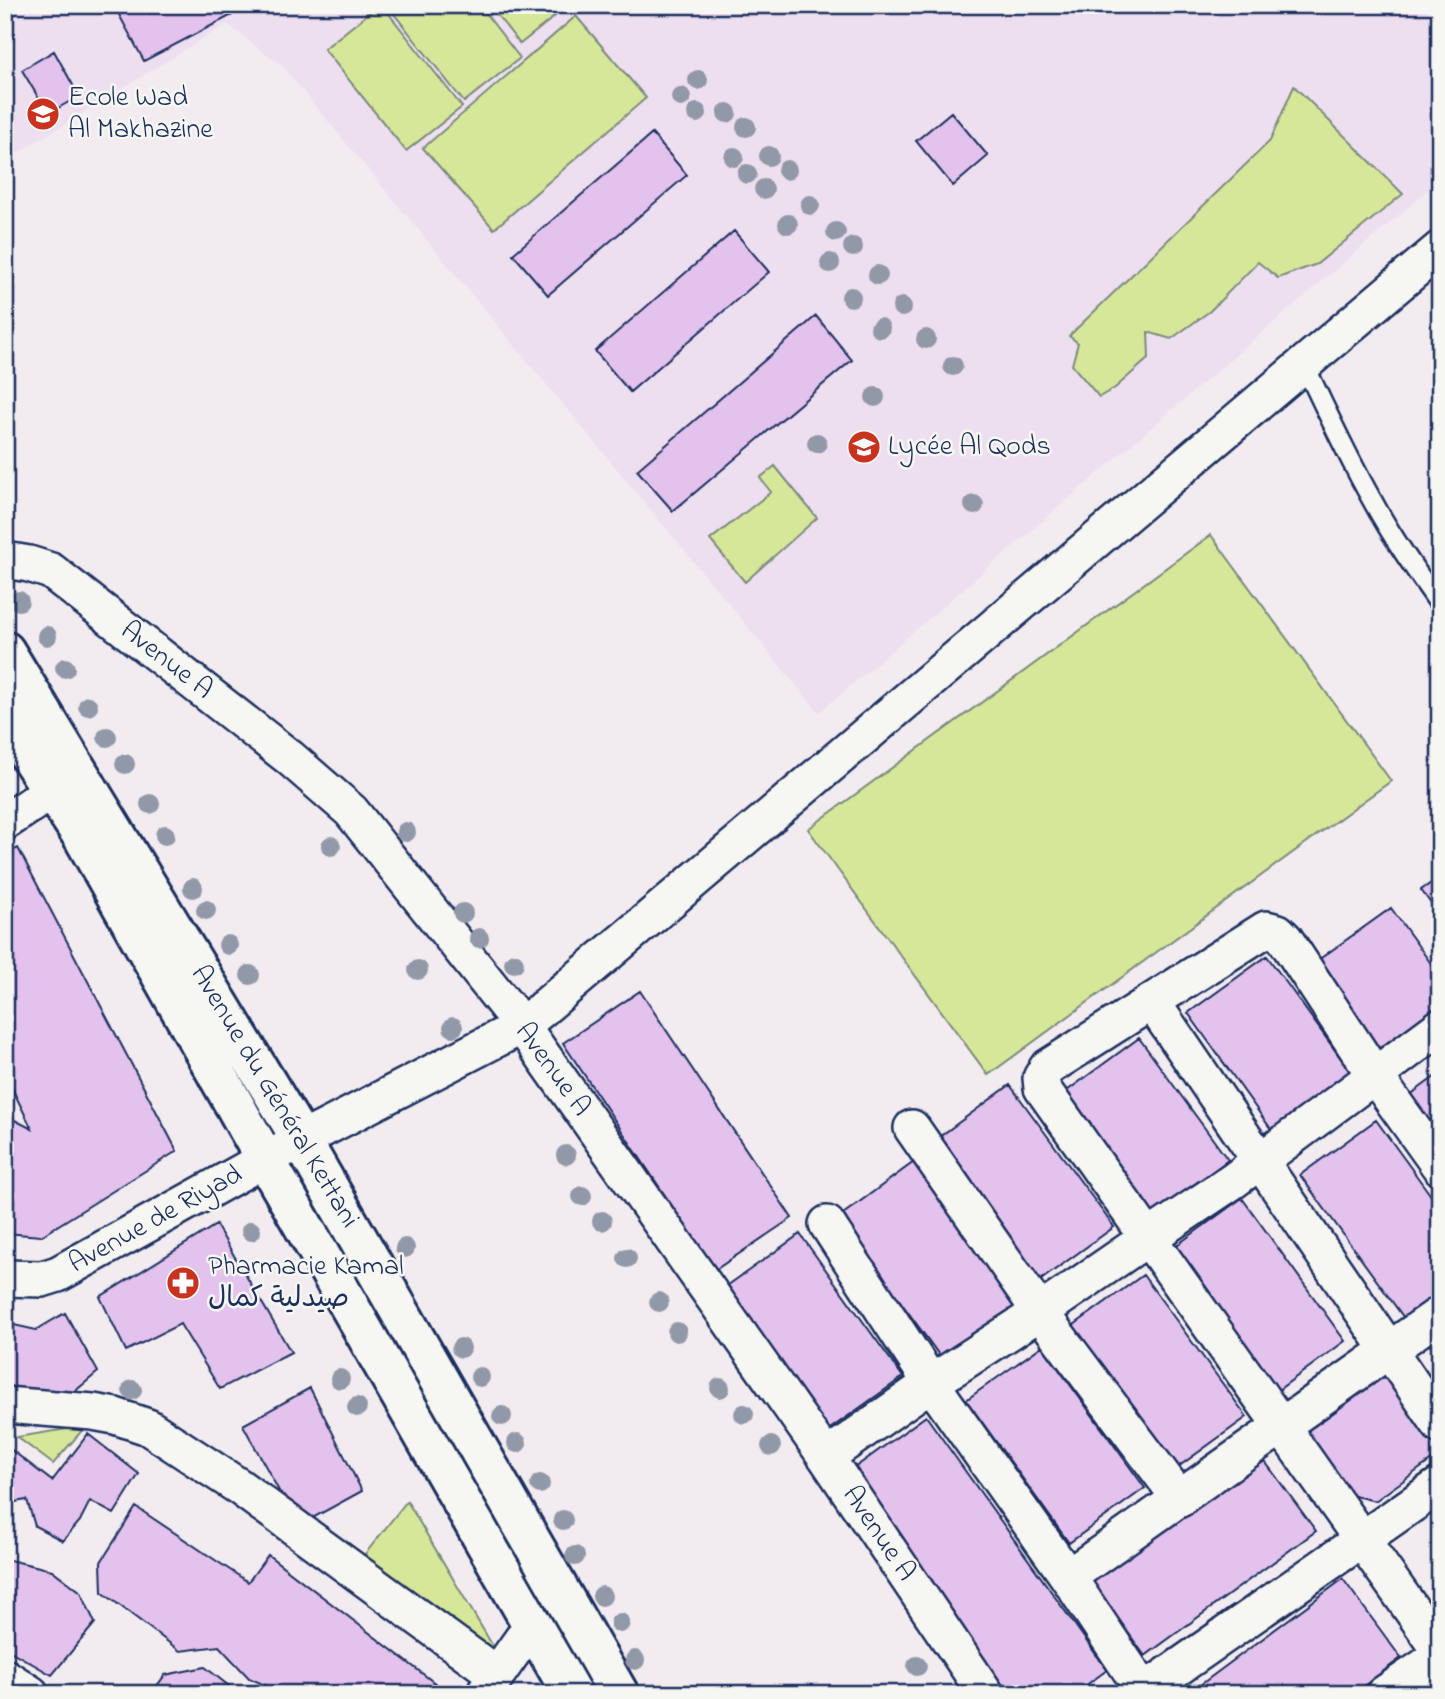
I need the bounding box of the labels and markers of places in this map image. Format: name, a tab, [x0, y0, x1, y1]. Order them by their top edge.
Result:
place label: Ecole Wad Al Makhazine	[68, 78, 213, 151]
school or university icon: Ecole Wad Al Makhazine	[24, 95, 62, 133]
place label: Lycée Al Qods	[888, 427, 1051, 468]
school or university icon: Lycée Al Qods	[845, 428, 883, 466]
place label: Pharmacie Kamal صيدلية كمال	[208, 1247, 404, 1320]
pharmacy icon: Pharmacie Kamal صيدلية كمال	[164, 1264, 202, 1302]

